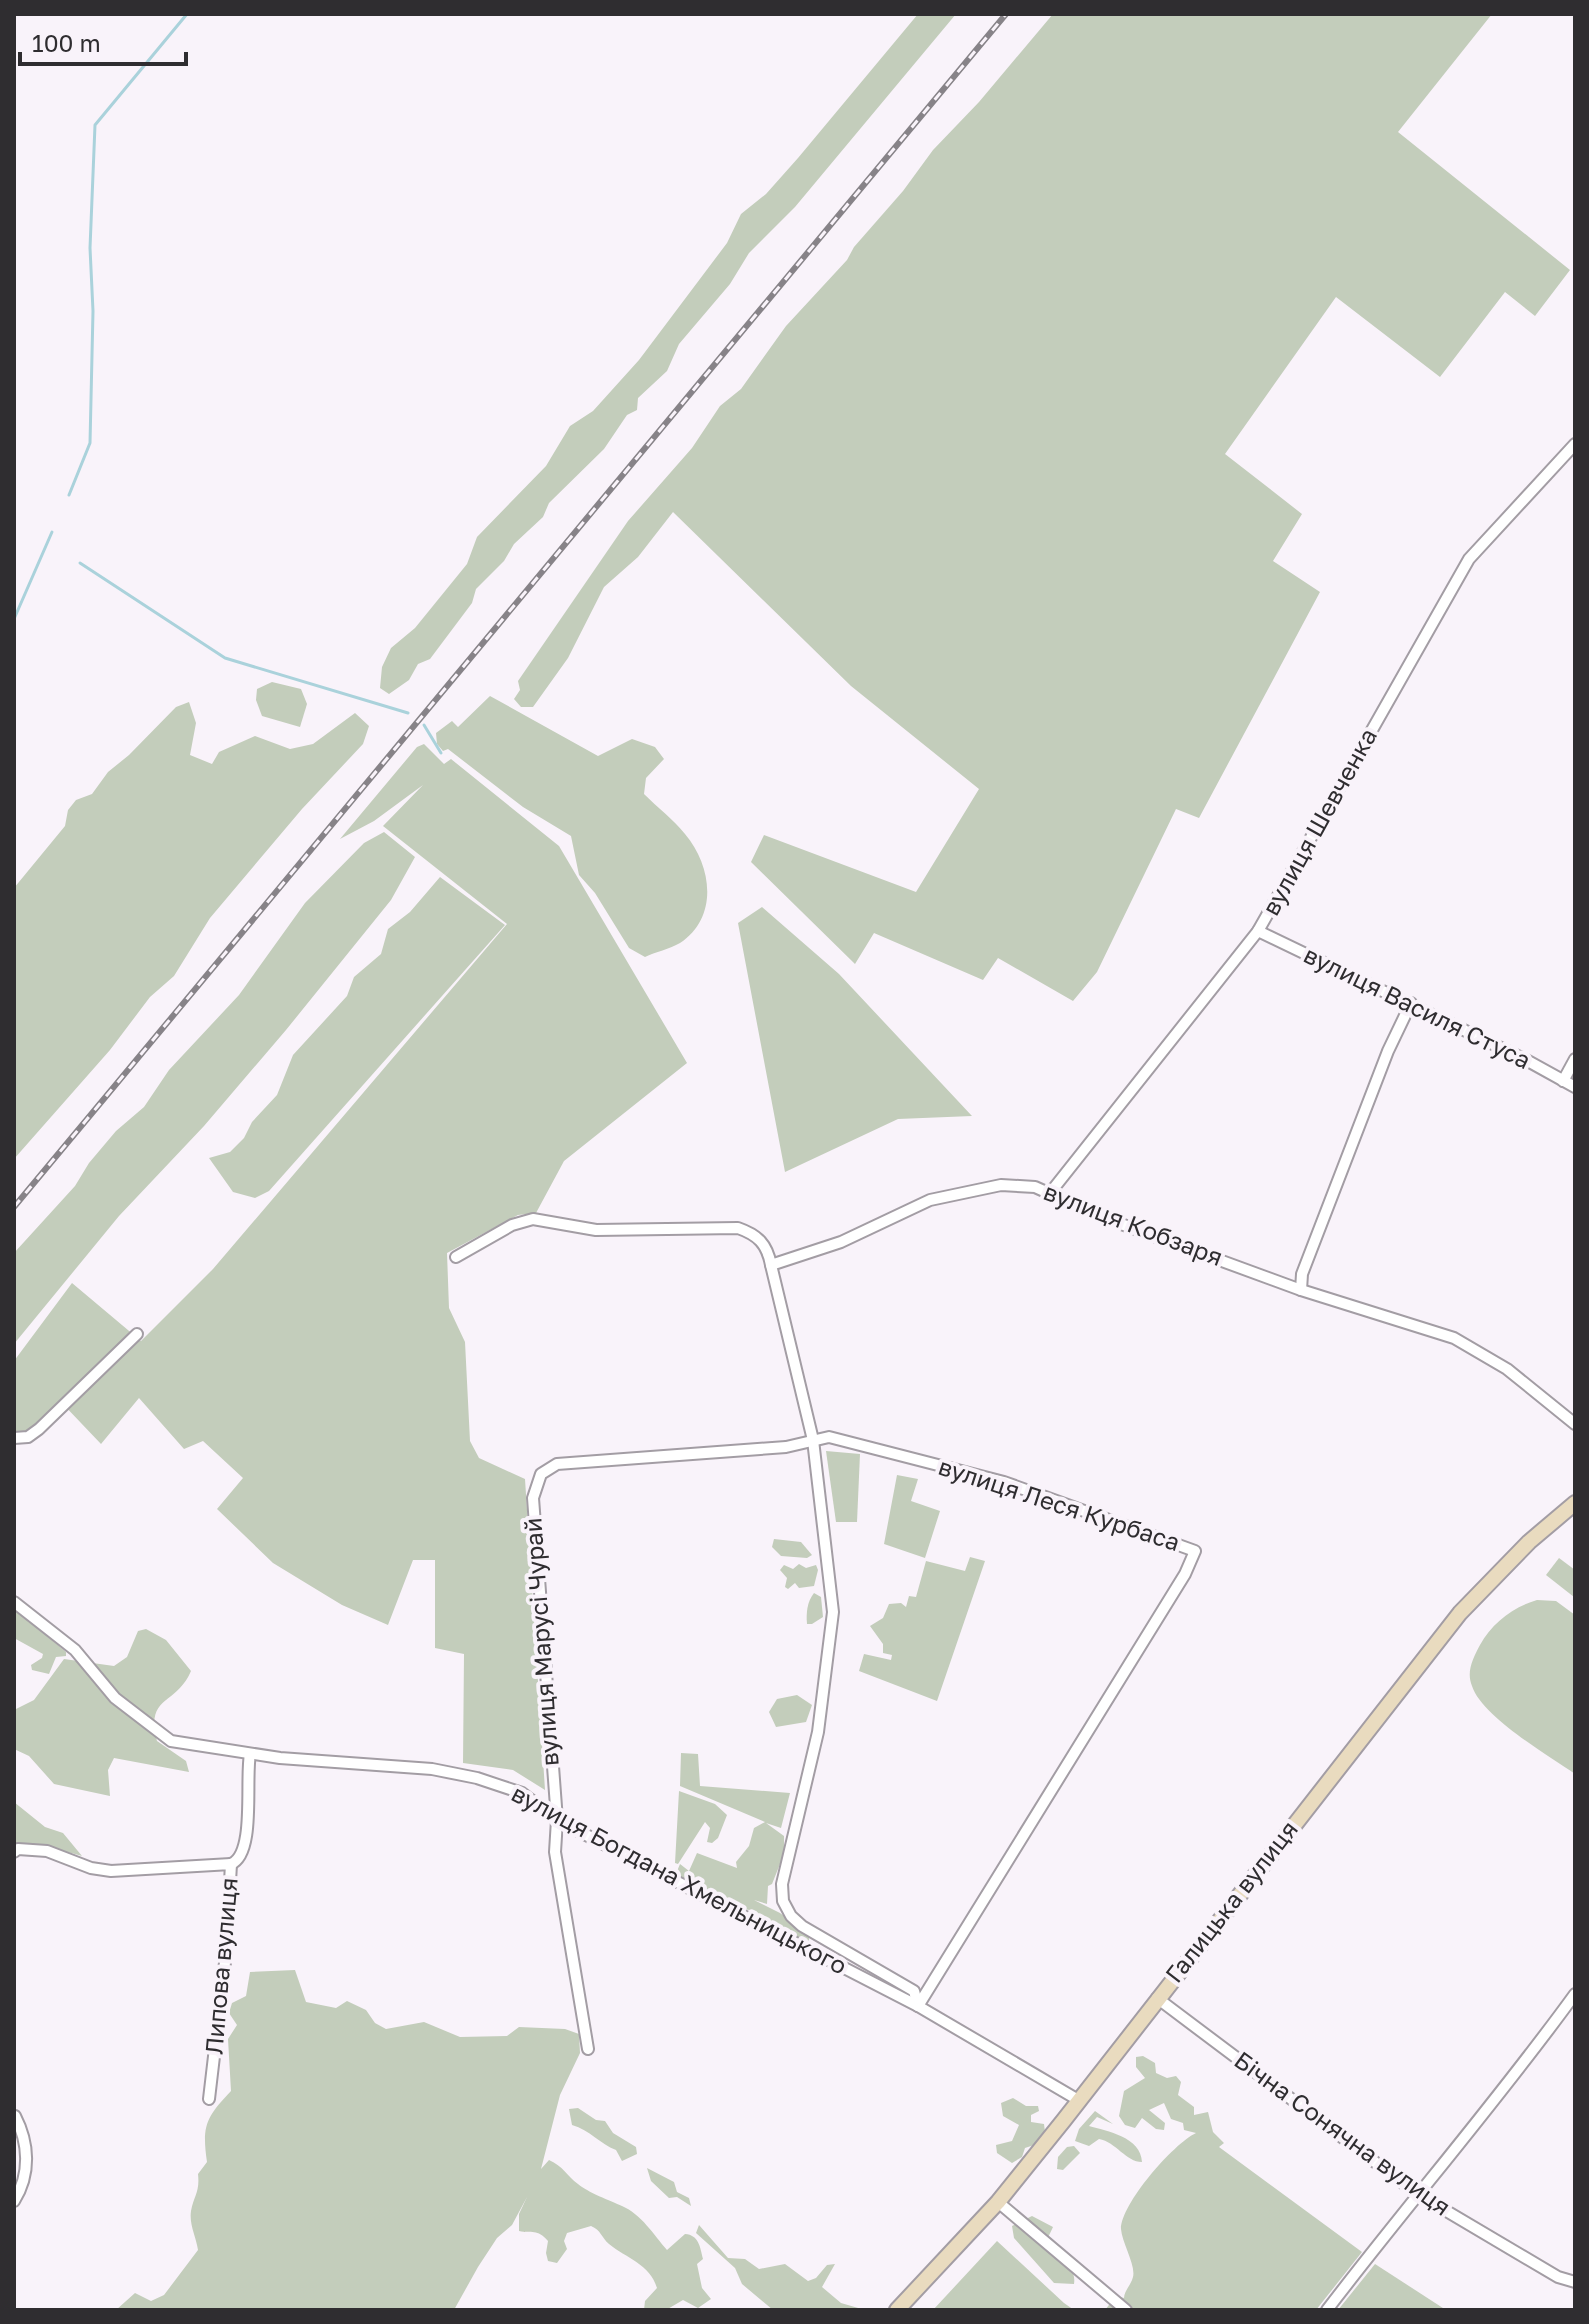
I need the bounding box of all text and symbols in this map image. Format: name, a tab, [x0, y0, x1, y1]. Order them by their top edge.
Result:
scale bar	[20, 16, 186, 66]
text: 100 m	[32, 28, 101, 57]
street label: вулиця Шевченка	[1255, 723, 1382, 920]
street label: вулиця Василя Стуса	[1300, 939, 1536, 1074]
street label: вулиця Кобзаря	[1040, 1176, 1227, 1271]
street label: вулиця Леся Курбаса	[935, 1451, 1184, 1556]
street label: вулиця Марусі Чурай	[517, 1517, 564, 1767]
street label: вулиця Богдана Хмельницького	[507, 1778, 852, 1980]
street label: Галицька вулиця	[1159, 1814, 1303, 1988]
street label: Липова вулиця	[198, 1876, 243, 2055]
street label: Бічна Сонячна вулиця	[1229, 2045, 1457, 2221]

